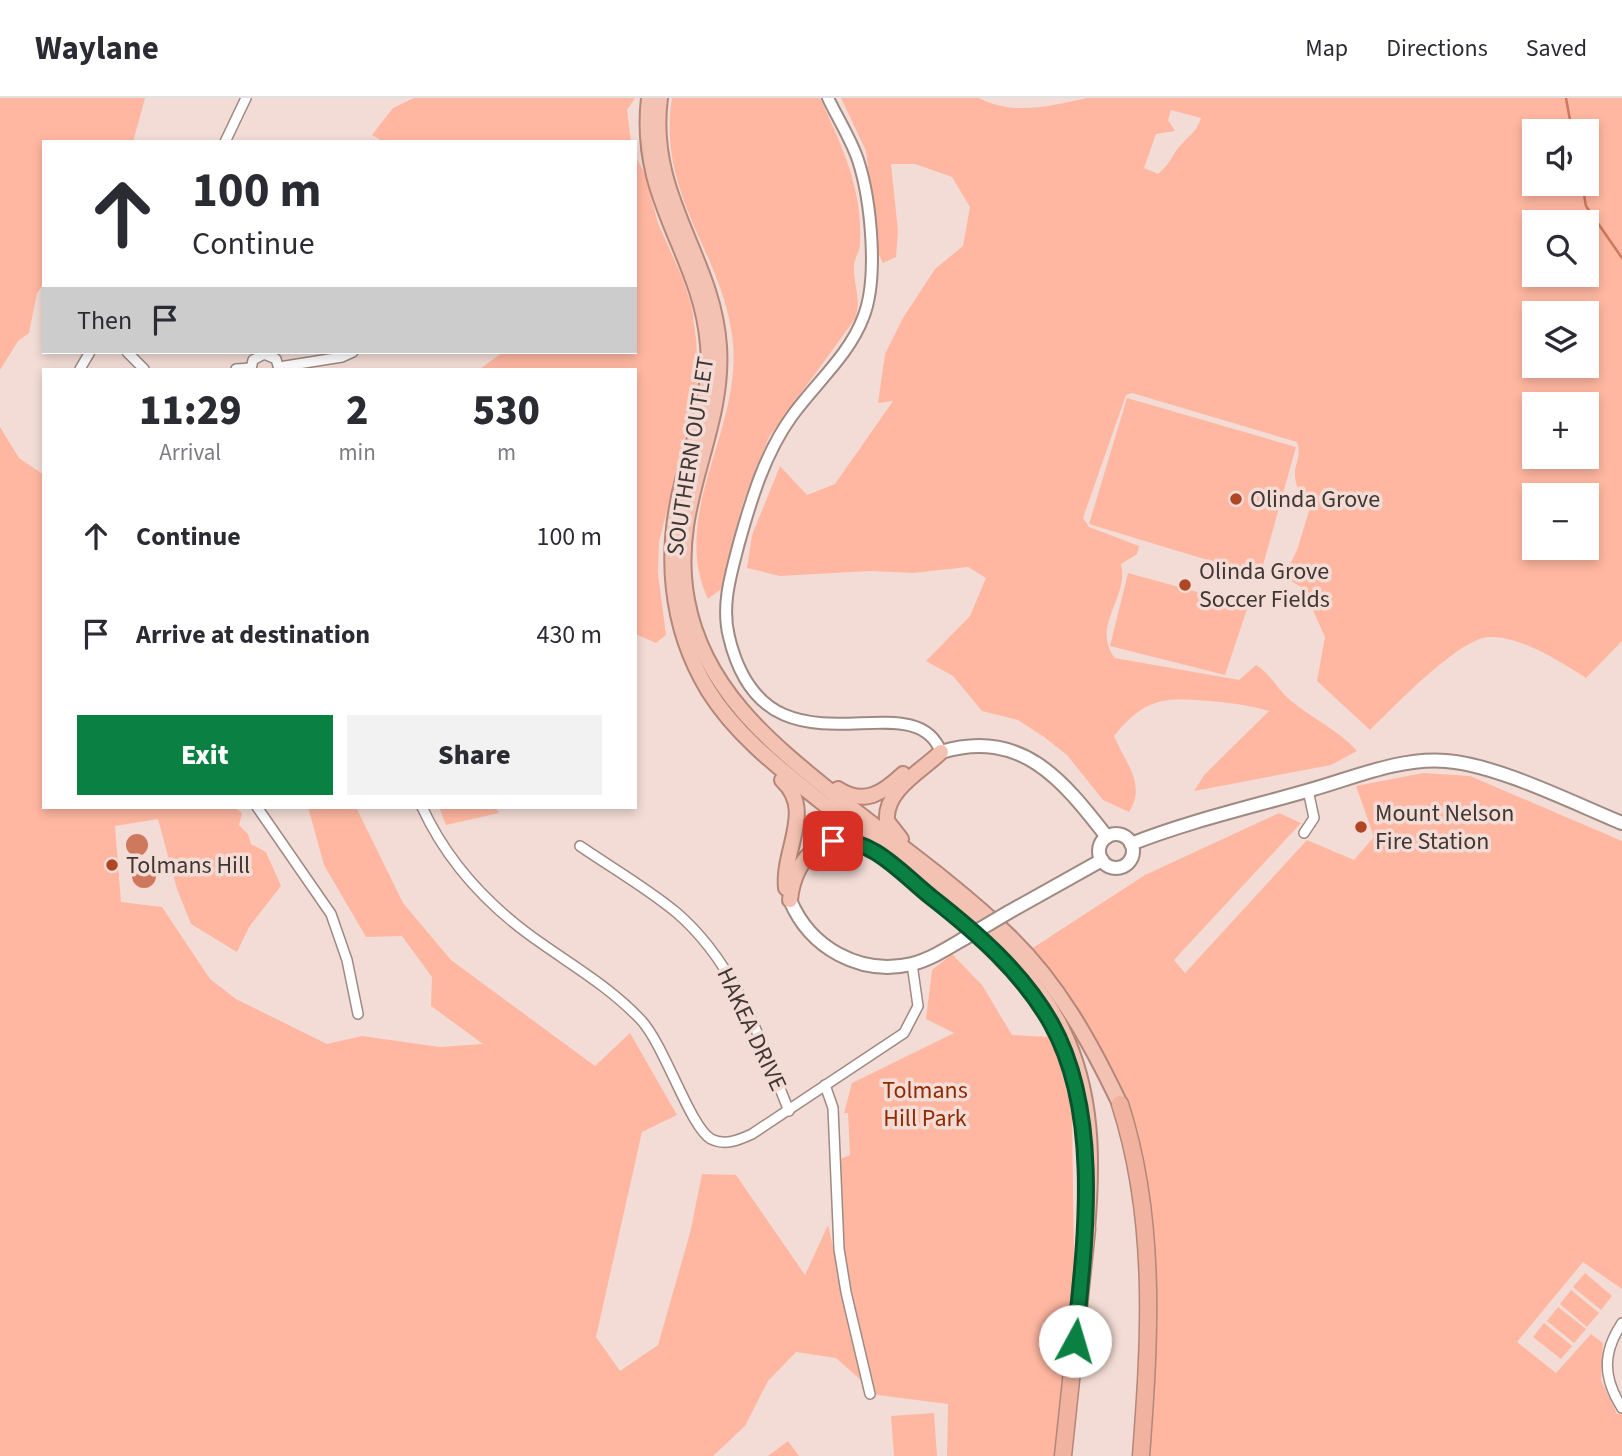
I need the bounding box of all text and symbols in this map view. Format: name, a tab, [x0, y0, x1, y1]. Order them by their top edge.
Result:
text: Waylane	[35, 25, 159, 72]
text: Map	[1305, 31, 1348, 66]
text: Directions	[1386, 31, 1488, 66]
text: Saved	[1526, 31, 1587, 66]
map controls	[1522, 119, 1599, 560]
button: sound	[1522, 119, 1599, 196]
text: 100 m	[192, 156, 321, 226]
icon: ahead	[77, 168, 168, 259]
button: search	[1522, 210, 1599, 287]
text: Continue	[192, 221, 315, 267]
icon: arrive	[146, 301, 184, 339]
button: layers	[1522, 301, 1599, 378]
text: Then	[77, 302, 132, 339]
street label: SOUTHERN OUTLET	[657, 354, 724, 558]
text: 11:29	[139, 381, 242, 441]
text: 2	[346, 381, 368, 441]
text: 530	[473, 381, 540, 441]
button: +	[1522, 392, 1599, 469]
text: Arrival	[159, 436, 221, 469]
text: min	[339, 436, 376, 469]
text: m	[497, 436, 516, 469]
place label: Olinda Grove	[1250, 482, 1380, 517]
button: −	[1522, 483, 1599, 560]
marker: Olinda Grove	[1228, 491, 1244, 507]
icon: ahead	[77, 517, 115, 555]
text: Continue	[136, 518, 241, 555]
text: 100 m	[536, 518, 602, 555]
place label: Olinda Grove Soccer Fields	[1199, 554, 1330, 617]
marker: Olinda Grove Soccer Fields	[1177, 577, 1193, 593]
icon: arrive	[77, 615, 115, 653]
text: Arrive at destination	[136, 616, 370, 653]
text: 430 m	[536, 616, 602, 653]
button: Exit	[77, 715, 333, 795]
button: Share	[347, 715, 602, 795]
place label: Mount Nelson Fire Station	[1375, 796, 1514, 859]
pin	[803, 811, 863, 871]
marker: Mount Nelson Fire Station	[1353, 819, 1369, 835]
icon: arrive	[814, 822, 852, 860]
place label: Tolmans Hill	[126, 848, 250, 883]
marker: Tolmans Hill	[104, 857, 120, 873]
street label: HAKEA DRIVE	[708, 962, 795, 1097]
park label: Tolmans Hill Park	[882, 1073, 968, 1136]
position arrow	[1038, 1304, 1112, 1378]

